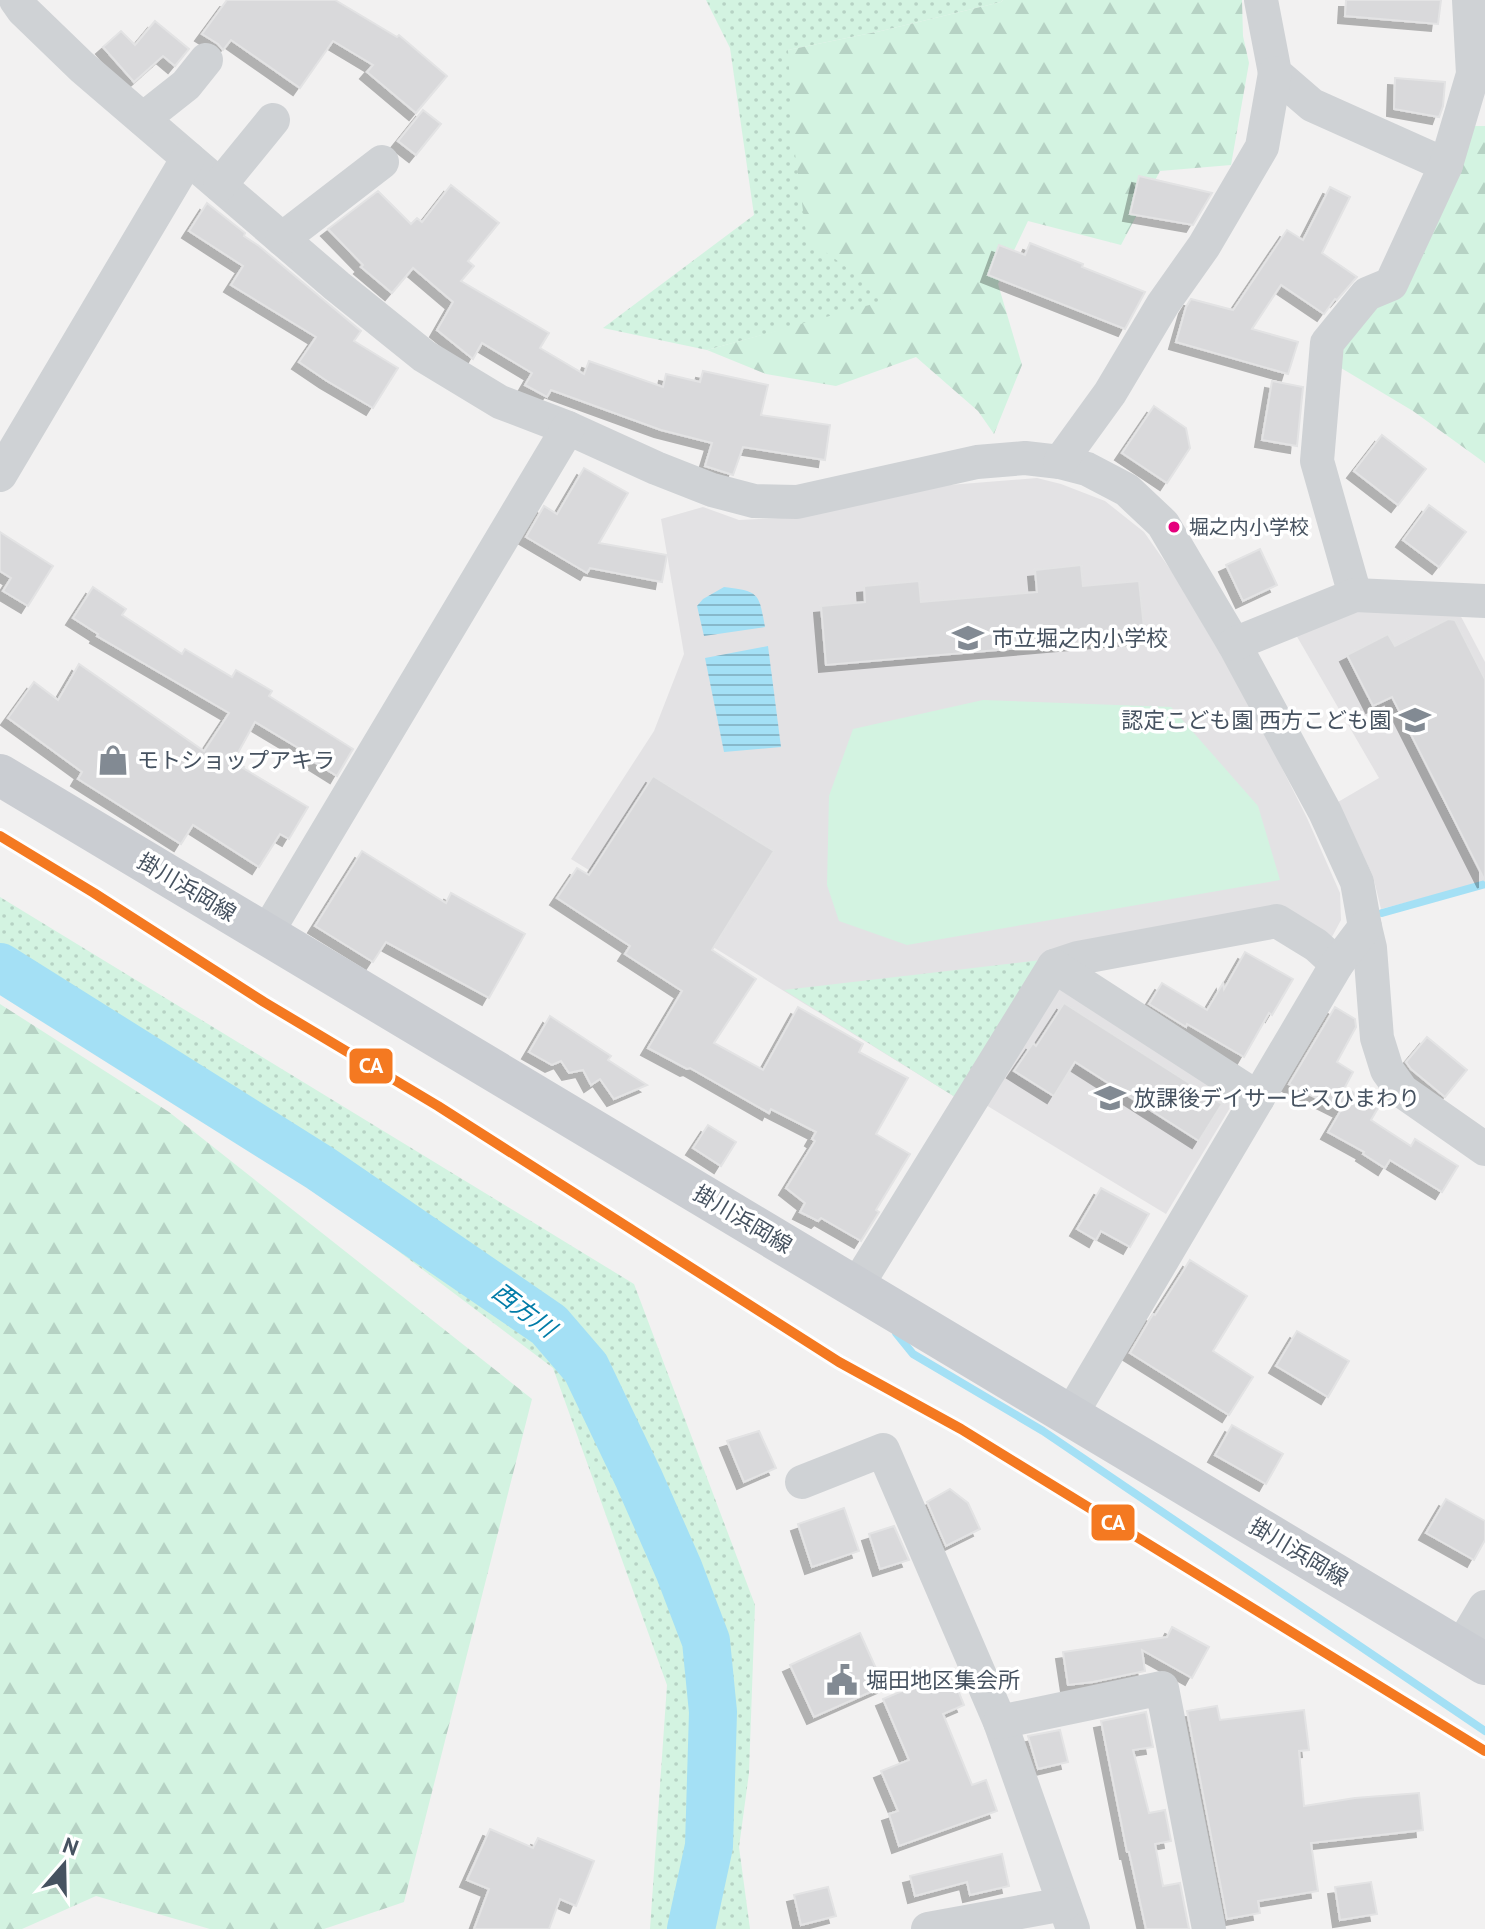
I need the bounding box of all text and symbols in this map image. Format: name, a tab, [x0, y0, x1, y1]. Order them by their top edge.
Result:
place label: 堀之内小学校	[1189, 514, 1309, 540]
marker: 堀之内小学校	[1166, 519, 1182, 535]
school or university icon: 市立堀之内小学校	[951, 621, 985, 655]
place label: 市立堀之内小学校	[992, 624, 1168, 652]
school or university icon: 認定こども園 西方こども園	[1398, 703, 1432, 737]
place label: 認定こども園 西方こども園	[1121, 706, 1391, 734]
shop icon: モトショップアキラ	[96, 743, 130, 777]
place label: モトショップアキラ	[137, 746, 335, 774]
street label: 掛川浜岡線	[133, 847, 241, 927]
line badge: CA	[348, 1047, 394, 1085]
text: CA	[359, 1051, 384, 1079]
school or university icon: 放課後デイサービスひまわり	[1093, 1081, 1127, 1115]
place label: 放課後デイサービスひまわり	[1134, 1084, 1420, 1112]
street label: 掛川浜岡線	[689, 1179, 797, 1259]
water label: 西方川	[486, 1276, 564, 1346]
line badge: CA	[1090, 1503, 1136, 1542]
text: CA	[1101, 1508, 1126, 1536]
street label: 掛川浜岡線	[1245, 1512, 1353, 1592]
public building icon: 堀田地区集会所	[825, 1663, 859, 1697]
place label: 堀田地区集会所	[866, 1666, 1020, 1694]
north arrow	[24, 1825, 104, 1905]
text: N	[59, 1831, 82, 1862]

